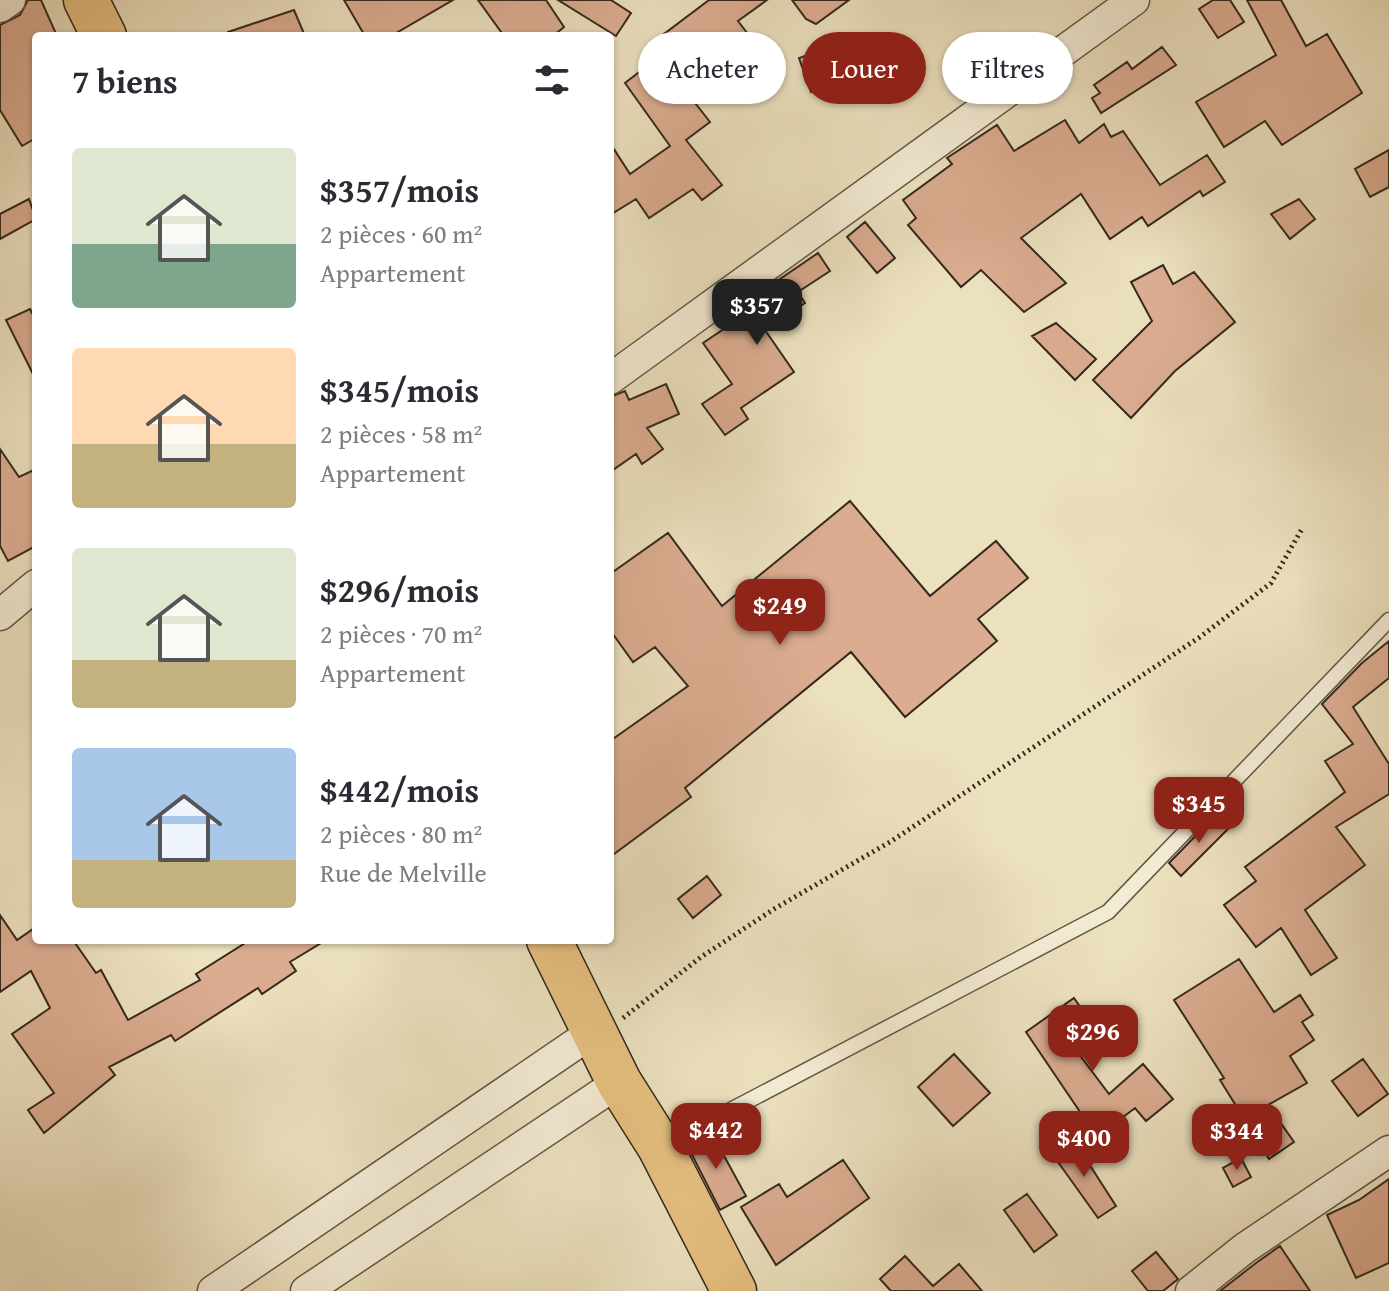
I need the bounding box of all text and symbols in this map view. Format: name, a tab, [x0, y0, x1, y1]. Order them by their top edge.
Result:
chip: Acheter	[638, 32, 786, 104]
chip: Louer	[802, 32, 926, 104]
chip: Filtres	[942, 32, 1073, 104]
text: 7 biens	[72, 56, 178, 105]
icon: filters	[530, 58, 574, 102]
text: $357/mois	[320, 165, 479, 214]
icon: home	[136, 180, 232, 276]
text: 2 pièces · 60 m²	[320, 214, 482, 253]
text: Appartement	[320, 253, 465, 292]
pin: $357	[710, 279, 804, 347]
text: $357	[730, 285, 784, 324]
text: $345/mois	[320, 365, 479, 414]
icon: home	[136, 380, 232, 476]
text: 2 pièces · 58 m²	[320, 414, 482, 453]
text: Appartement	[320, 453, 465, 492]
text: $296/mois	[320, 565, 479, 614]
pin: $249	[733, 579, 827, 647]
icon: home	[136, 580, 232, 676]
text: $249	[753, 585, 807, 624]
text: 2 pièces · 70 m²	[320, 614, 482, 653]
text: Appartement	[320, 653, 465, 692]
text: $442/mois	[320, 765, 479, 814]
pin: $345	[1152, 777, 1246, 845]
icon: home	[136, 780, 232, 876]
text: $345	[1172, 783, 1226, 822]
text: 2 pièces · 80 m²	[320, 814, 482, 853]
text: Rue de Melville	[320, 853, 487, 892]
pin: $296	[1046, 1005, 1140, 1073]
text: $296	[1066, 1011, 1120, 1050]
pin: $442	[669, 1103, 763, 1171]
pin: $344	[1190, 1104, 1284, 1172]
text: $442	[689, 1109, 743, 1148]
text: $344	[1210, 1110, 1264, 1149]
pin: $400	[1037, 1111, 1131, 1179]
text: $400	[1057, 1117, 1111, 1156]

